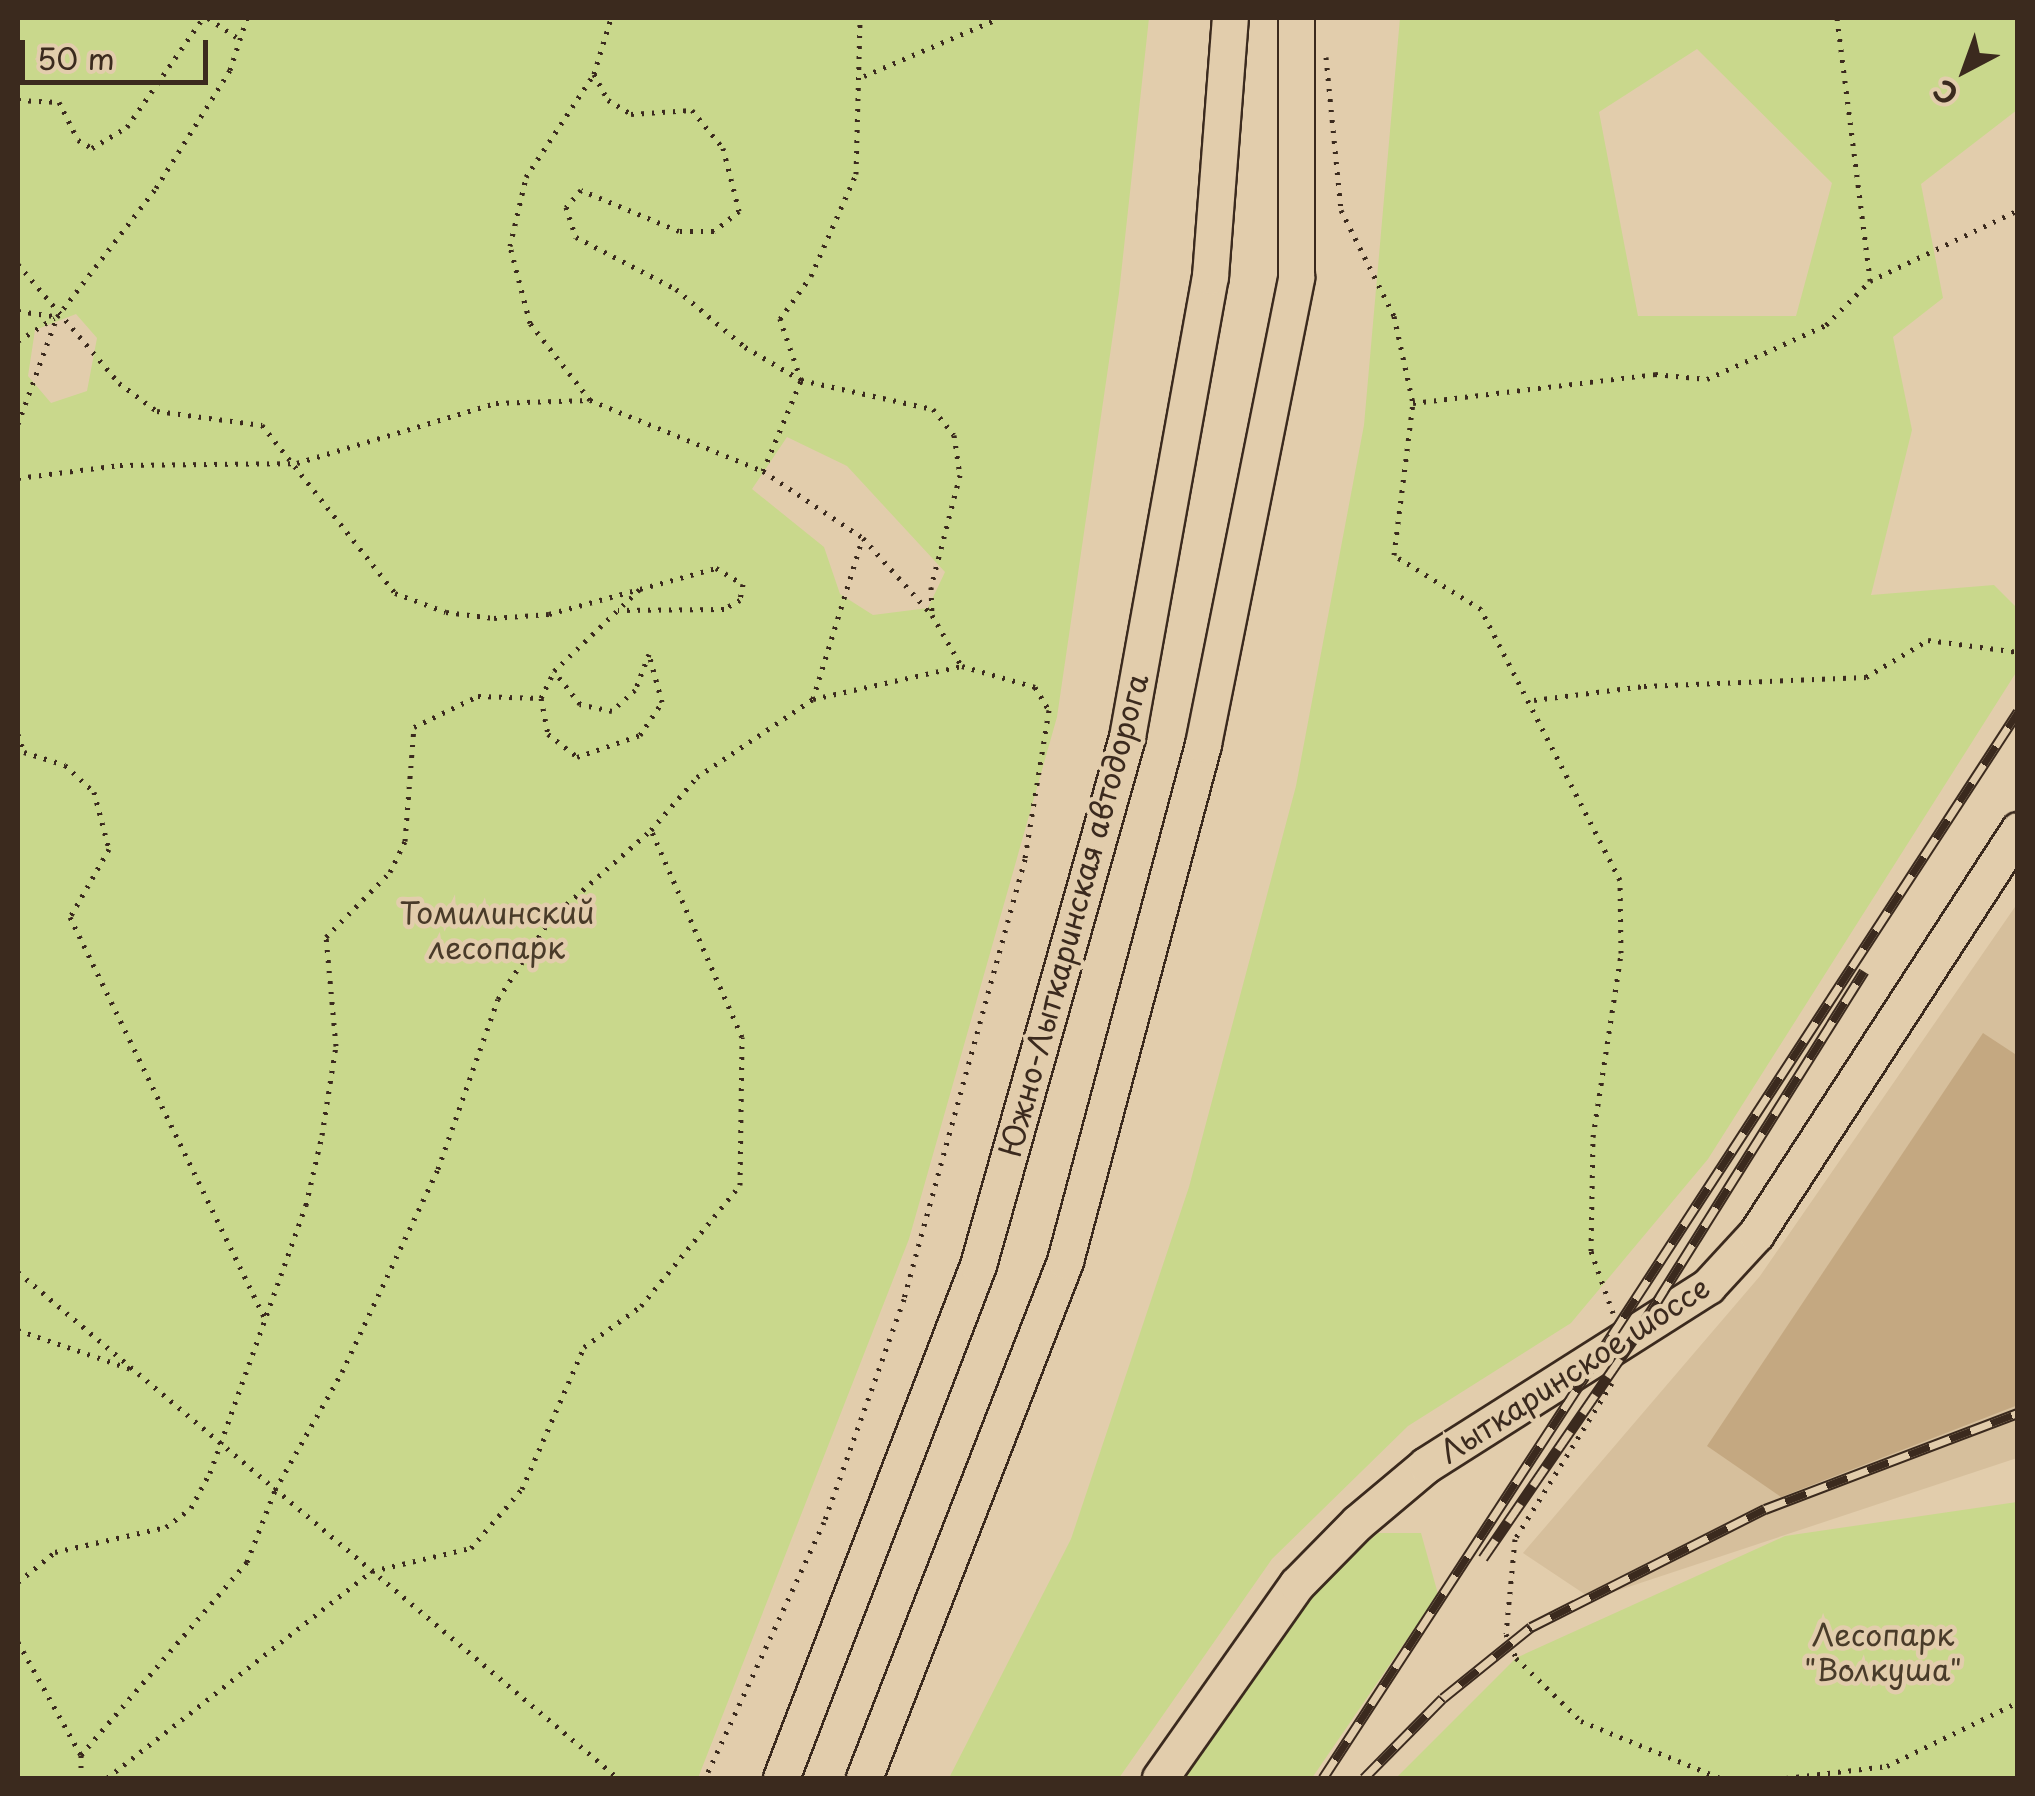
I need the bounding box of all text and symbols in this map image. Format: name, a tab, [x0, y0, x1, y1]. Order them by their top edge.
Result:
scale bar	[25, 20, 212, 82]
north arrow	[1915, 20, 2015, 120]
text: 50 m	[37, 35, 115, 80]
text: С	[1923, 70, 1967, 116]
street label: Южно-Лыткаринская автодорога	[991, 669, 1155, 1161]
park label: Томилинский лесопарк	[400, 894, 594, 964]
street label: Лыткаринское шоссе	[1432, 1268, 1716, 1470]
park label: Лесопарк "Волкуша"	[1804, 1616, 1962, 1686]

